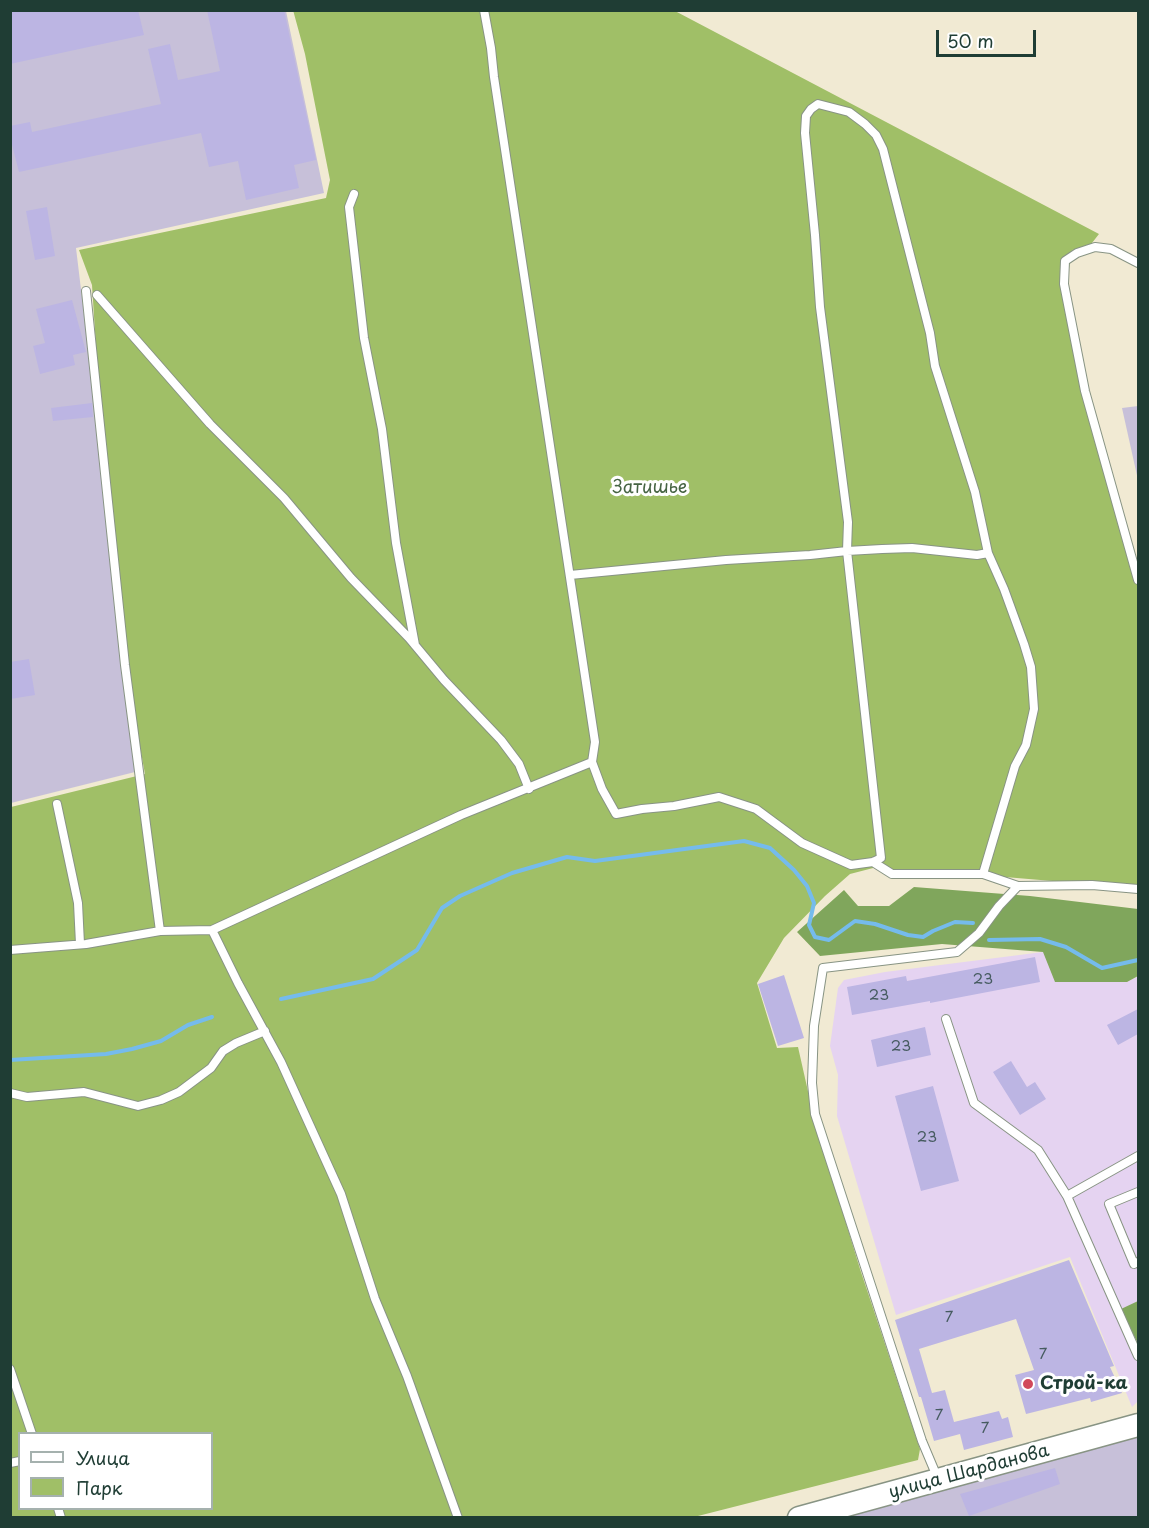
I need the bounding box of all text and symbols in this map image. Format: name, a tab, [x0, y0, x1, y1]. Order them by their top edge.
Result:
scale bar	[939, 18, 1040, 56]
text: 50 m	[947, 27, 994, 54]
park label: Затишье	[613, 477, 687, 499]
house number: 23	[973, 971, 993, 989]
house number: 23	[869, 987, 889, 1005]
house number: 23	[891, 1038, 911, 1056]
house number: 23	[917, 1129, 937, 1147]
house number: 7	[945, 1309, 953, 1327]
house number: 7	[1039, 1346, 1047, 1364]
place label: Строй-ка	[1040, 1373, 1128, 1395]
marker: Строй-ка	[1021, 1377, 1035, 1391]
house number: 7	[935, 1407, 943, 1425]
house number: 7	[981, 1420, 989, 1438]
legend	[18, 1432, 213, 1510]
street label: улица Шарданова	[886, 1440, 1052, 1504]
text: Улица	[76, 1444, 130, 1471]
text: Парк	[76, 1474, 122, 1501]

